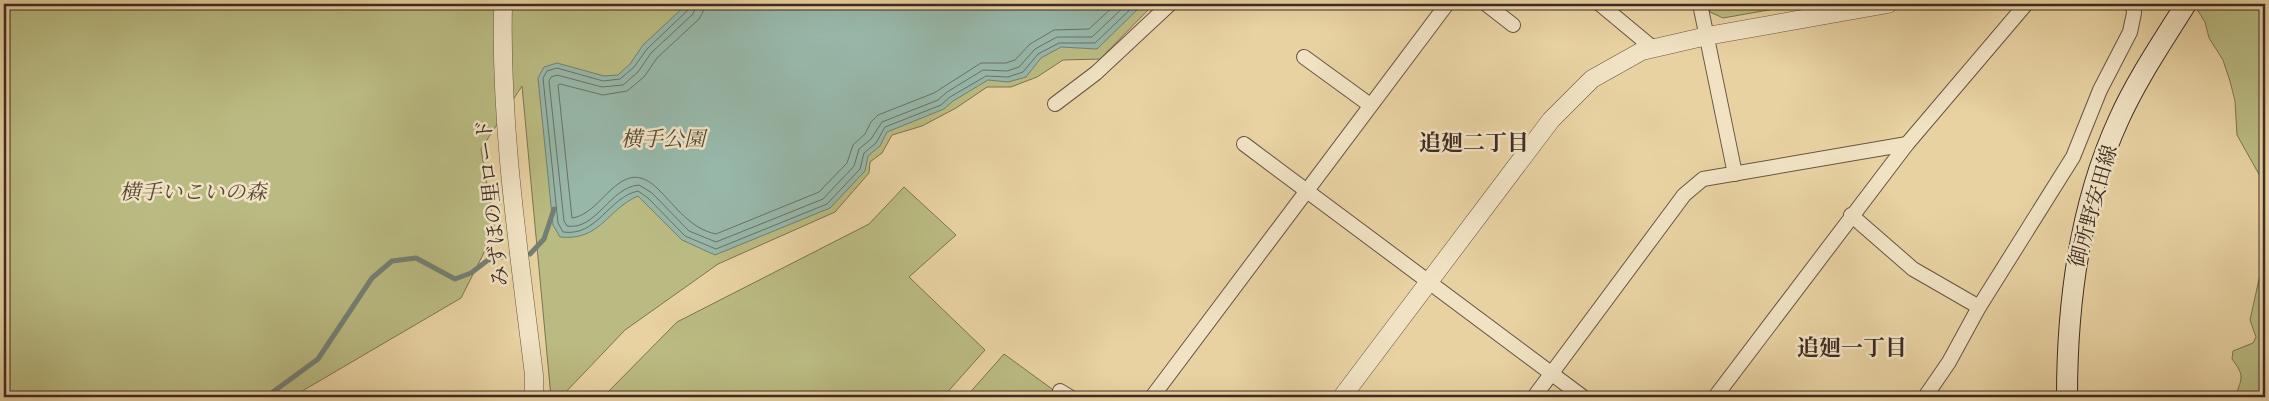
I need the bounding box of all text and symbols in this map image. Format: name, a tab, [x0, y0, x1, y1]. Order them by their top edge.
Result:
street label: みずほの里ロード	[471, 118, 515, 288]
park label: 横手公園	[621, 127, 708, 153]
district label: 追廻二丁目	[1419, 130, 1529, 157]
street label: 御所野安田線	[2064, 142, 2124, 270]
park label: 横手いこいの森	[120, 180, 268, 206]
district label: 追廻一丁目	[1797, 335, 1907, 362]

